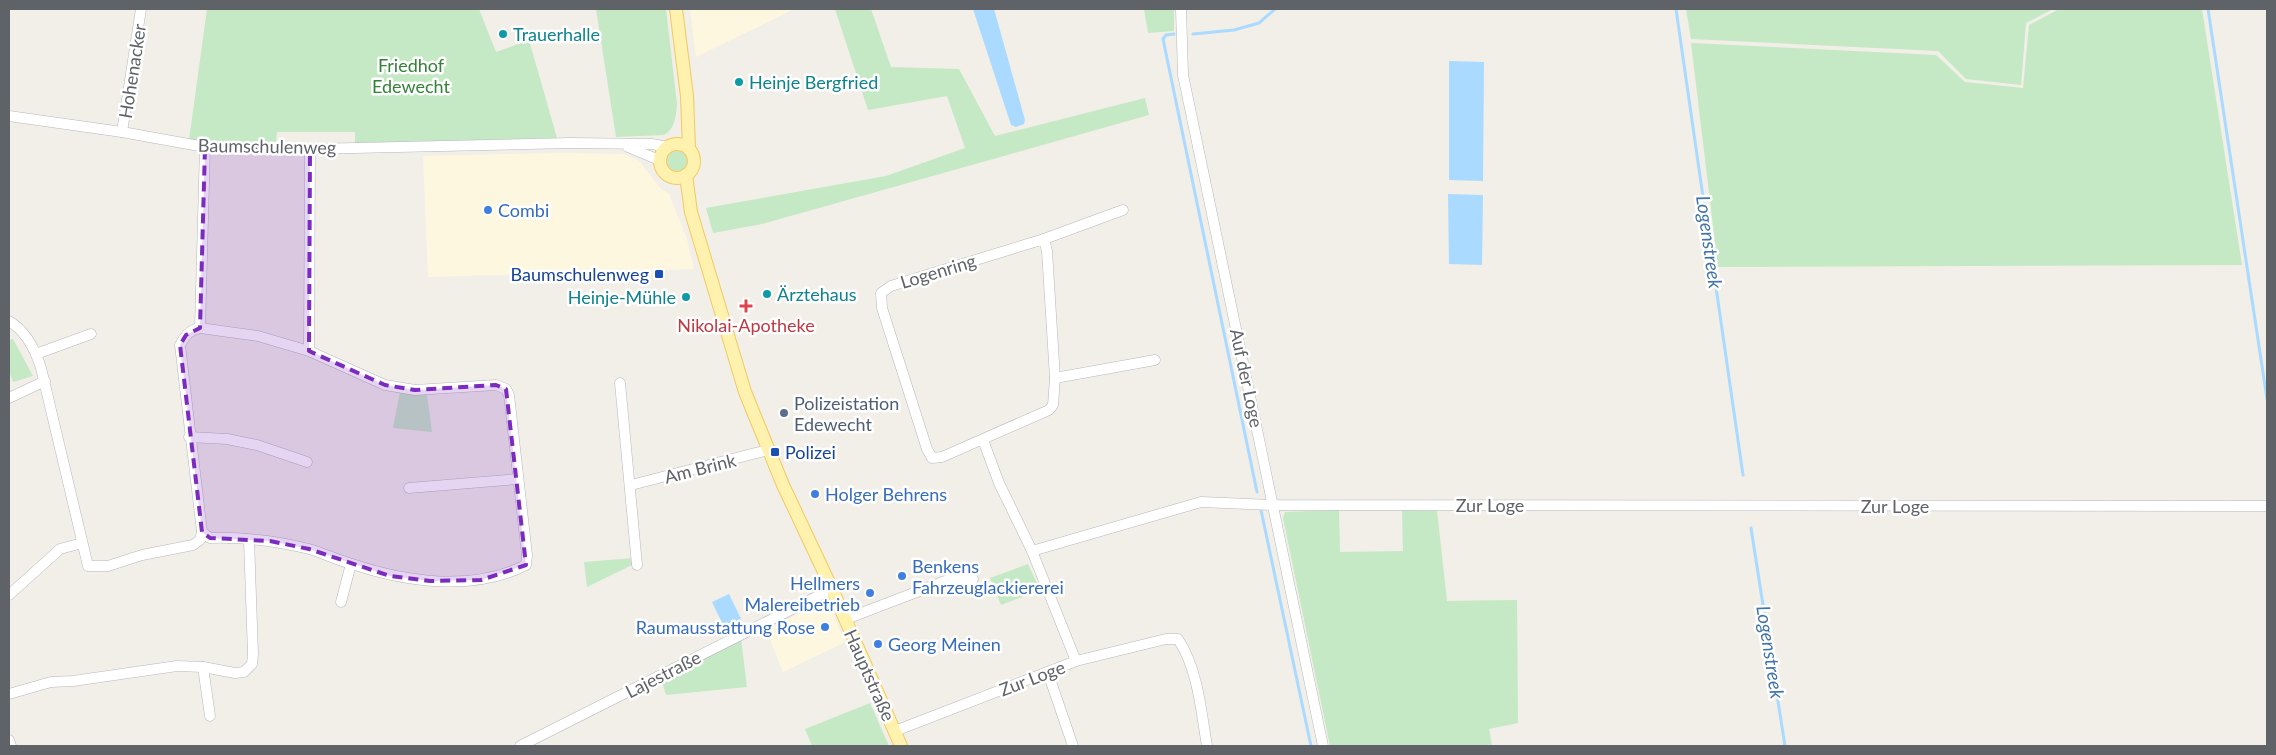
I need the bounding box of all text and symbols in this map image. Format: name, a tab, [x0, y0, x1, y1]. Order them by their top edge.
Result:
street label: Hohenacker	[114, 22, 150, 120]
place label: Trauerhalle	[513, 23, 600, 45]
marker: Trauerhalle	[497, 28, 509, 40]
park label: Friedhof Edewecht	[372, 54, 451, 97]
place label: Heinje Bergfried	[749, 71, 878, 93]
marker: Heinje Bergfried	[733, 76, 745, 88]
street label: Baumschulenweg	[198, 134, 336, 158]
water label: Logenstreek	[1692, 194, 1728, 291]
place label: Combi	[498, 199, 549, 221]
marker: Combi	[482, 204, 494, 216]
street label: Logenring	[898, 249, 978, 293]
place label: Baumschulenweg	[511, 263, 649, 285]
marker: Baumschulenweg	[653, 268, 665, 280]
place label: Ärztehaus	[777, 283, 857, 305]
place label: Heinje-Mühle	[568, 286, 676, 308]
marker: Ärztehaus	[761, 288, 773, 300]
marker: Heinje-Mühle	[680, 291, 692, 303]
marker: Nikolai-Apotheke	[740, 300, 752, 312]
place label: Nikolai-Apotheke	[677, 314, 815, 336]
street label: Auf der Loge	[1226, 327, 1268, 429]
place label: Polizeistation Edewecht	[794, 392, 899, 435]
marker: Polizeistation Edewecht	[778, 407, 790, 419]
place label: Polizei	[785, 441, 836, 463]
marker: Polizei	[769, 446, 781, 458]
street label: Am Brink	[662, 448, 739, 488]
place label: Holger Behrens	[825, 483, 947, 505]
marker: Holger Behrens	[809, 488, 821, 500]
street label: Zur Loge	[1456, 494, 1524, 516]
street label: Zur Loge	[1861, 495, 1929, 517]
place label: Benkens Fahrzeuglackiererei	[912, 555, 1064, 598]
marker: Benkens Fahrzeuglackiererei	[896, 570, 908, 582]
place label: Hellmers Malereibetrieb	[744, 572, 860, 615]
marker: Hellmers Malereibetrieb	[864, 587, 876, 599]
water label: Logenstreek	[1752, 604, 1790, 701]
place label: Raumausstattung Rose	[636, 616, 815, 638]
marker: Raumausstattung Rose	[819, 621, 831, 633]
street label: Hauptstraße	[840, 626, 900, 724]
place label: Georg Meinen	[888, 633, 1001, 655]
marker: Georg Meinen	[872, 638, 884, 650]
street label: Lajestraße	[622, 646, 704, 702]
street label: Zur Loge	[996, 655, 1068, 701]

